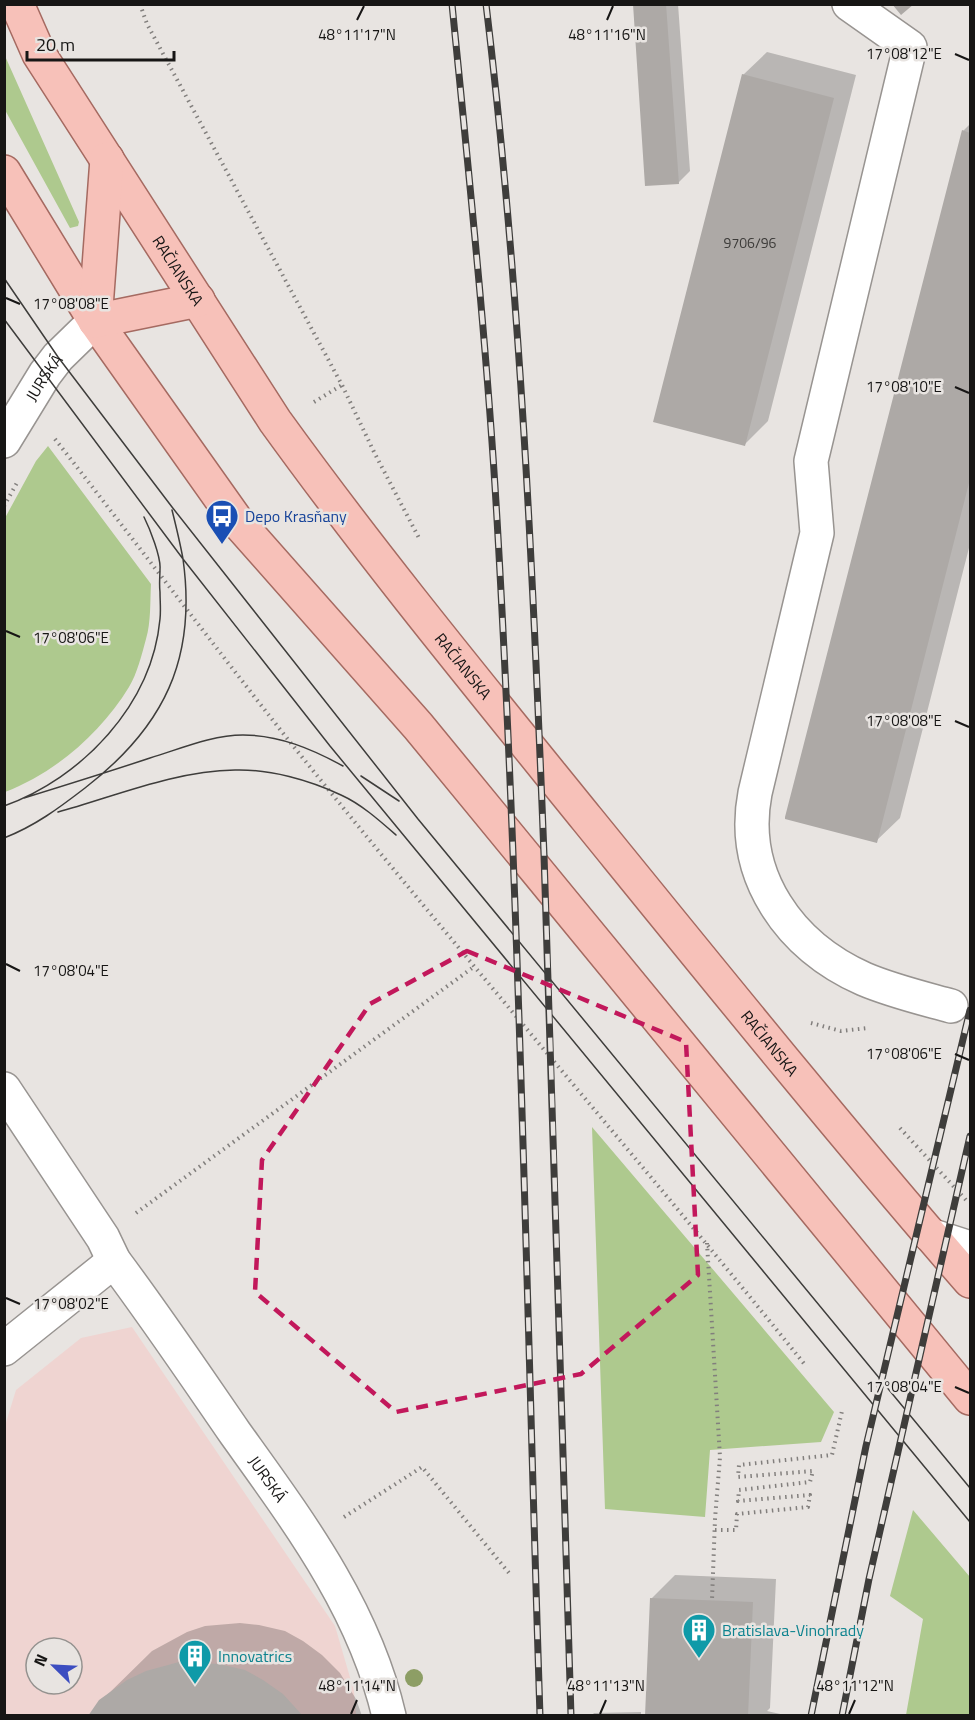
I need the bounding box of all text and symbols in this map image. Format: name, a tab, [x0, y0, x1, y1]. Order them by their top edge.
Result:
text: 48°11'17"N	[318, 23, 396, 46]
text: 48°11'16"N	[568, 23, 646, 46]
scale bar	[27, 24, 174, 62]
text: 20 m	[36, 31, 75, 58]
text: 17°08'12"E	[866, 42, 942, 65]
street label: RAČIANSKA	[147, 231, 210, 311]
house number: 9706/96	[724, 232, 777, 253]
text: 17°08'08"E	[33, 292, 109, 315]
street label: JURSKÁ	[19, 348, 68, 406]
text: 17°08'10"E	[866, 375, 942, 398]
bus stop icon: Depo Krasňany	[204, 498, 240, 545]
place label: Depo Krasňany	[245, 504, 347, 528]
text: 17°08'06"E	[33, 626, 109, 649]
street label: RAČIANSKA	[429, 627, 498, 705]
text: 17°08'08"E	[866, 709, 942, 732]
text: 17°08'04"E	[33, 959, 109, 982]
street label: RAČIANSKA	[735, 1005, 805, 1082]
text: 17°08'06"E	[866, 1042, 942, 1065]
text: 17°08'02"E	[33, 1292, 109, 1315]
text: 17°08'04"E	[866, 1375, 942, 1398]
street label: JURSKÁ	[243, 1451, 293, 1507]
building icon: Bratislava-Vinohrady	[681, 1612, 717, 1659]
place label: Bratislava-Vinohrady	[722, 1618, 864, 1642]
north arrow	[24, 1636, 84, 1696]
building icon: Innovatrics	[177, 1638, 213, 1685]
place label: Innovatrics	[218, 1644, 292, 1668]
text: N	[27, 1650, 54, 1670]
text: 48°11'14"N	[318, 1674, 396, 1697]
text: 48°11'13"N	[567, 1674, 645, 1697]
text: 48°11'12"N	[816, 1674, 894, 1697]

